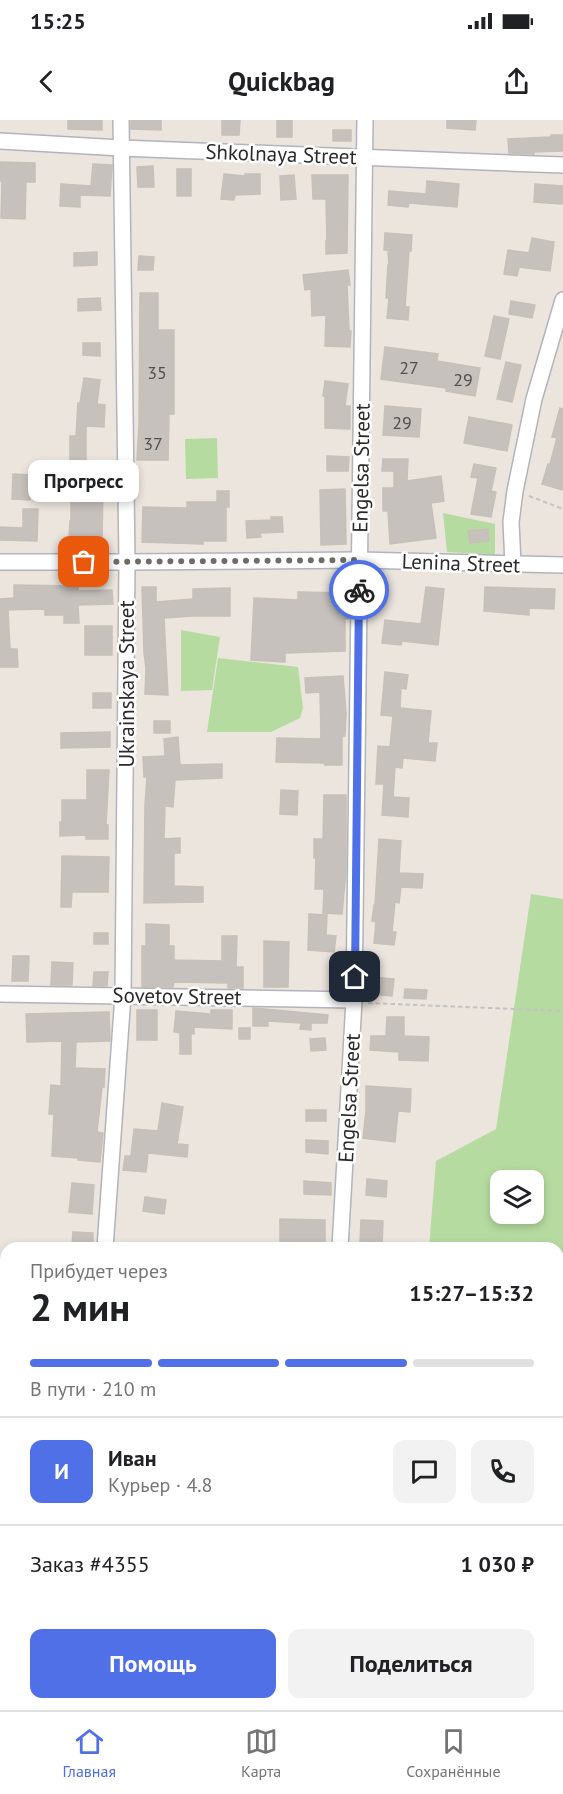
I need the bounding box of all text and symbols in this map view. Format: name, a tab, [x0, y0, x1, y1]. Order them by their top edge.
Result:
text: 15:25	[30, 7, 86, 35]
text: Quickbag	[228, 64, 335, 98]
icon: back	[30, 65, 63, 98]
icon: share	[500, 65, 533, 98]
street label: Shkolnaya Street	[205, 138, 357, 170]
house number: 27	[399, 356, 419, 379]
house number: 35	[147, 361, 167, 384]
house number: 29	[453, 368, 473, 391]
street label: Engelsa Street	[346, 403, 376, 533]
house number: 29	[392, 411, 412, 434]
house number: 37	[143, 432, 163, 455]
callout: Прогресс	[28, 460, 140, 502]
text: Прогресс	[44, 468, 123, 494]
pin	[58, 536, 109, 587]
icon: bag	[67, 545, 100, 578]
street label: Lenina Street	[401, 547, 521, 579]
courier	[329, 560, 389, 620]
icon: bike	[343, 574, 376, 607]
street label: Ukrainskaya Street	[113, 600, 140, 768]
pin	[329, 951, 380, 1002]
icon: home	[338, 960, 371, 993]
street label: Sovetov Street	[112, 981, 242, 1011]
street label: Engelsa Street	[332, 1033, 366, 1163]
map controls	[490, 1170, 544, 1224]
button: layers	[490, 1170, 544, 1224]
text: Прибудет через	[30, 1258, 168, 1284]
text: 15:27–15:32	[409, 1279, 534, 1307]
text: 2 мин	[30, 1281, 130, 1332]
text: В пути · 210 m	[30, 1376, 156, 1402]
button: chat	[393, 1440, 456, 1503]
button: phone	[471, 1440, 534, 1503]
text: Иван	[108, 1444, 157, 1472]
text: И	[54, 1457, 69, 1485]
text: Курьер · 4.8	[108, 1472, 212, 1498]
text: Заказ #4355	[30, 1550, 150, 1578]
text: 1 030 ₽	[460, 1550, 534, 1578]
button: Помощь	[30, 1629, 276, 1698]
button: Поделиться	[288, 1629, 534, 1698]
tab: Главная	[62, 1725, 116, 1781]
tab: Карта	[241, 1725, 281, 1781]
tab: Сохранённые	[406, 1725, 501, 1781]

